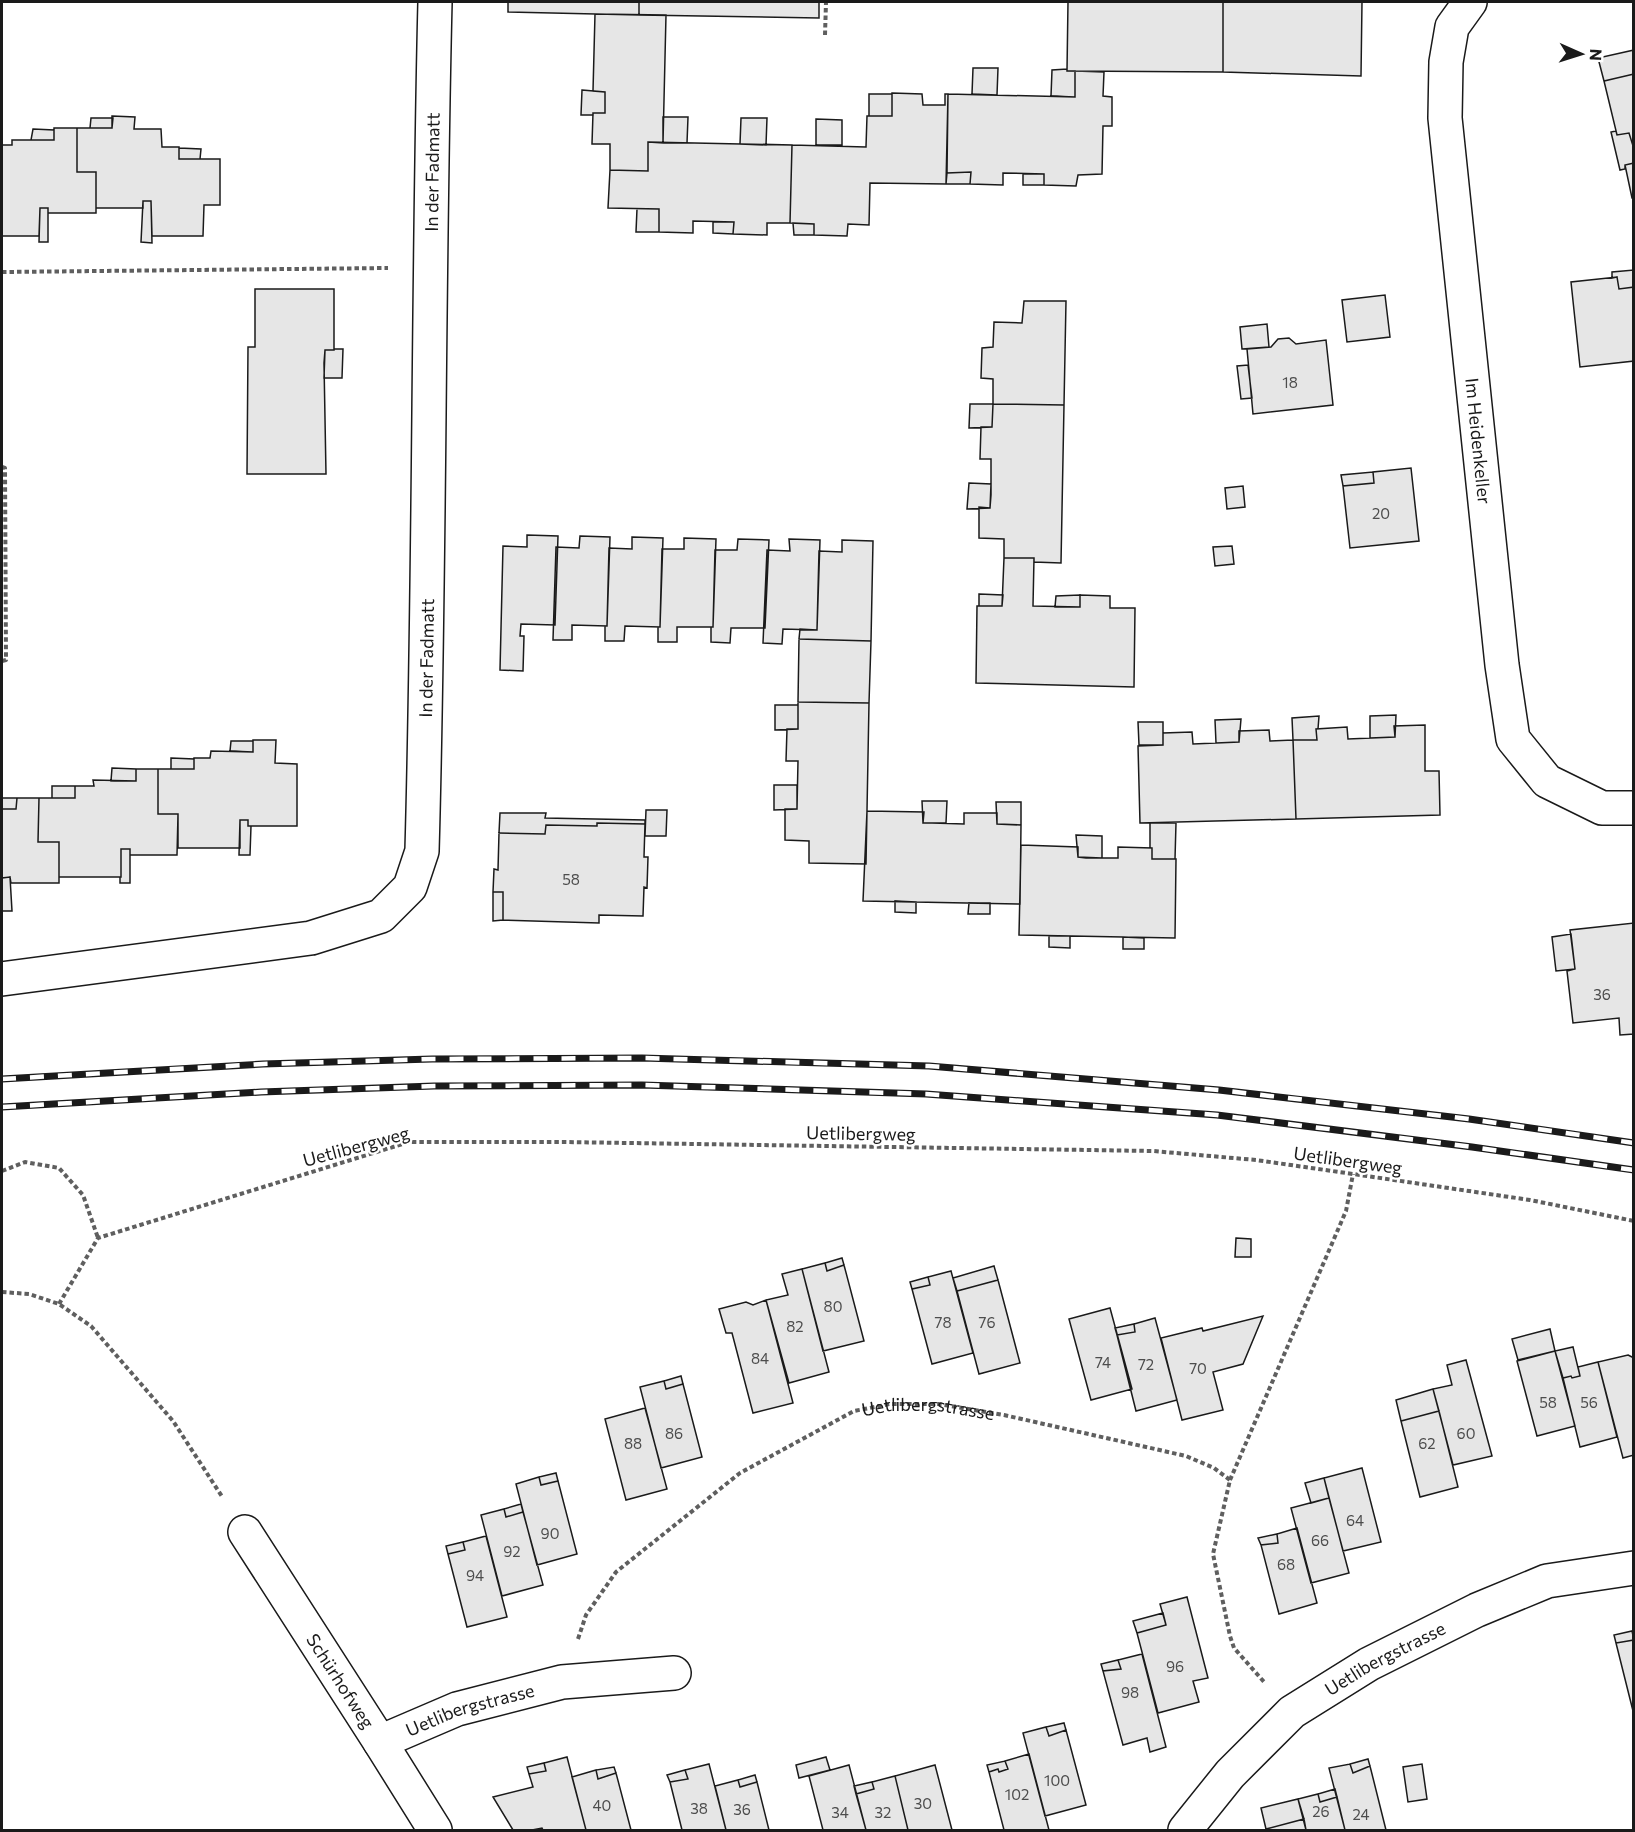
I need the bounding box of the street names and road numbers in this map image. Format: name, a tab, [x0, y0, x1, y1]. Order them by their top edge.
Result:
street label: In der Fadmatt	[420, 112, 444, 232]
street label: Im Heidenkeller	[1461, 377, 1496, 505]
street label: In der Fadmatt	[414, 598, 438, 718]
street label: Uetlibergweg	[300, 1121, 412, 1171]
street label: Uetlibergweg	[806, 1121, 916, 1145]
street label: Uetlibergweg	[1292, 1141, 1404, 1179]
street label: Uetlibergstrasse	[860, 1393, 996, 1424]
street label: Uetlibergstrasse	[1320, 1617, 1449, 1700]
street label: Schürhofweg	[302, 1629, 379, 1733]
street label: Uetlibergstrasse	[402, 1679, 537, 1741]

